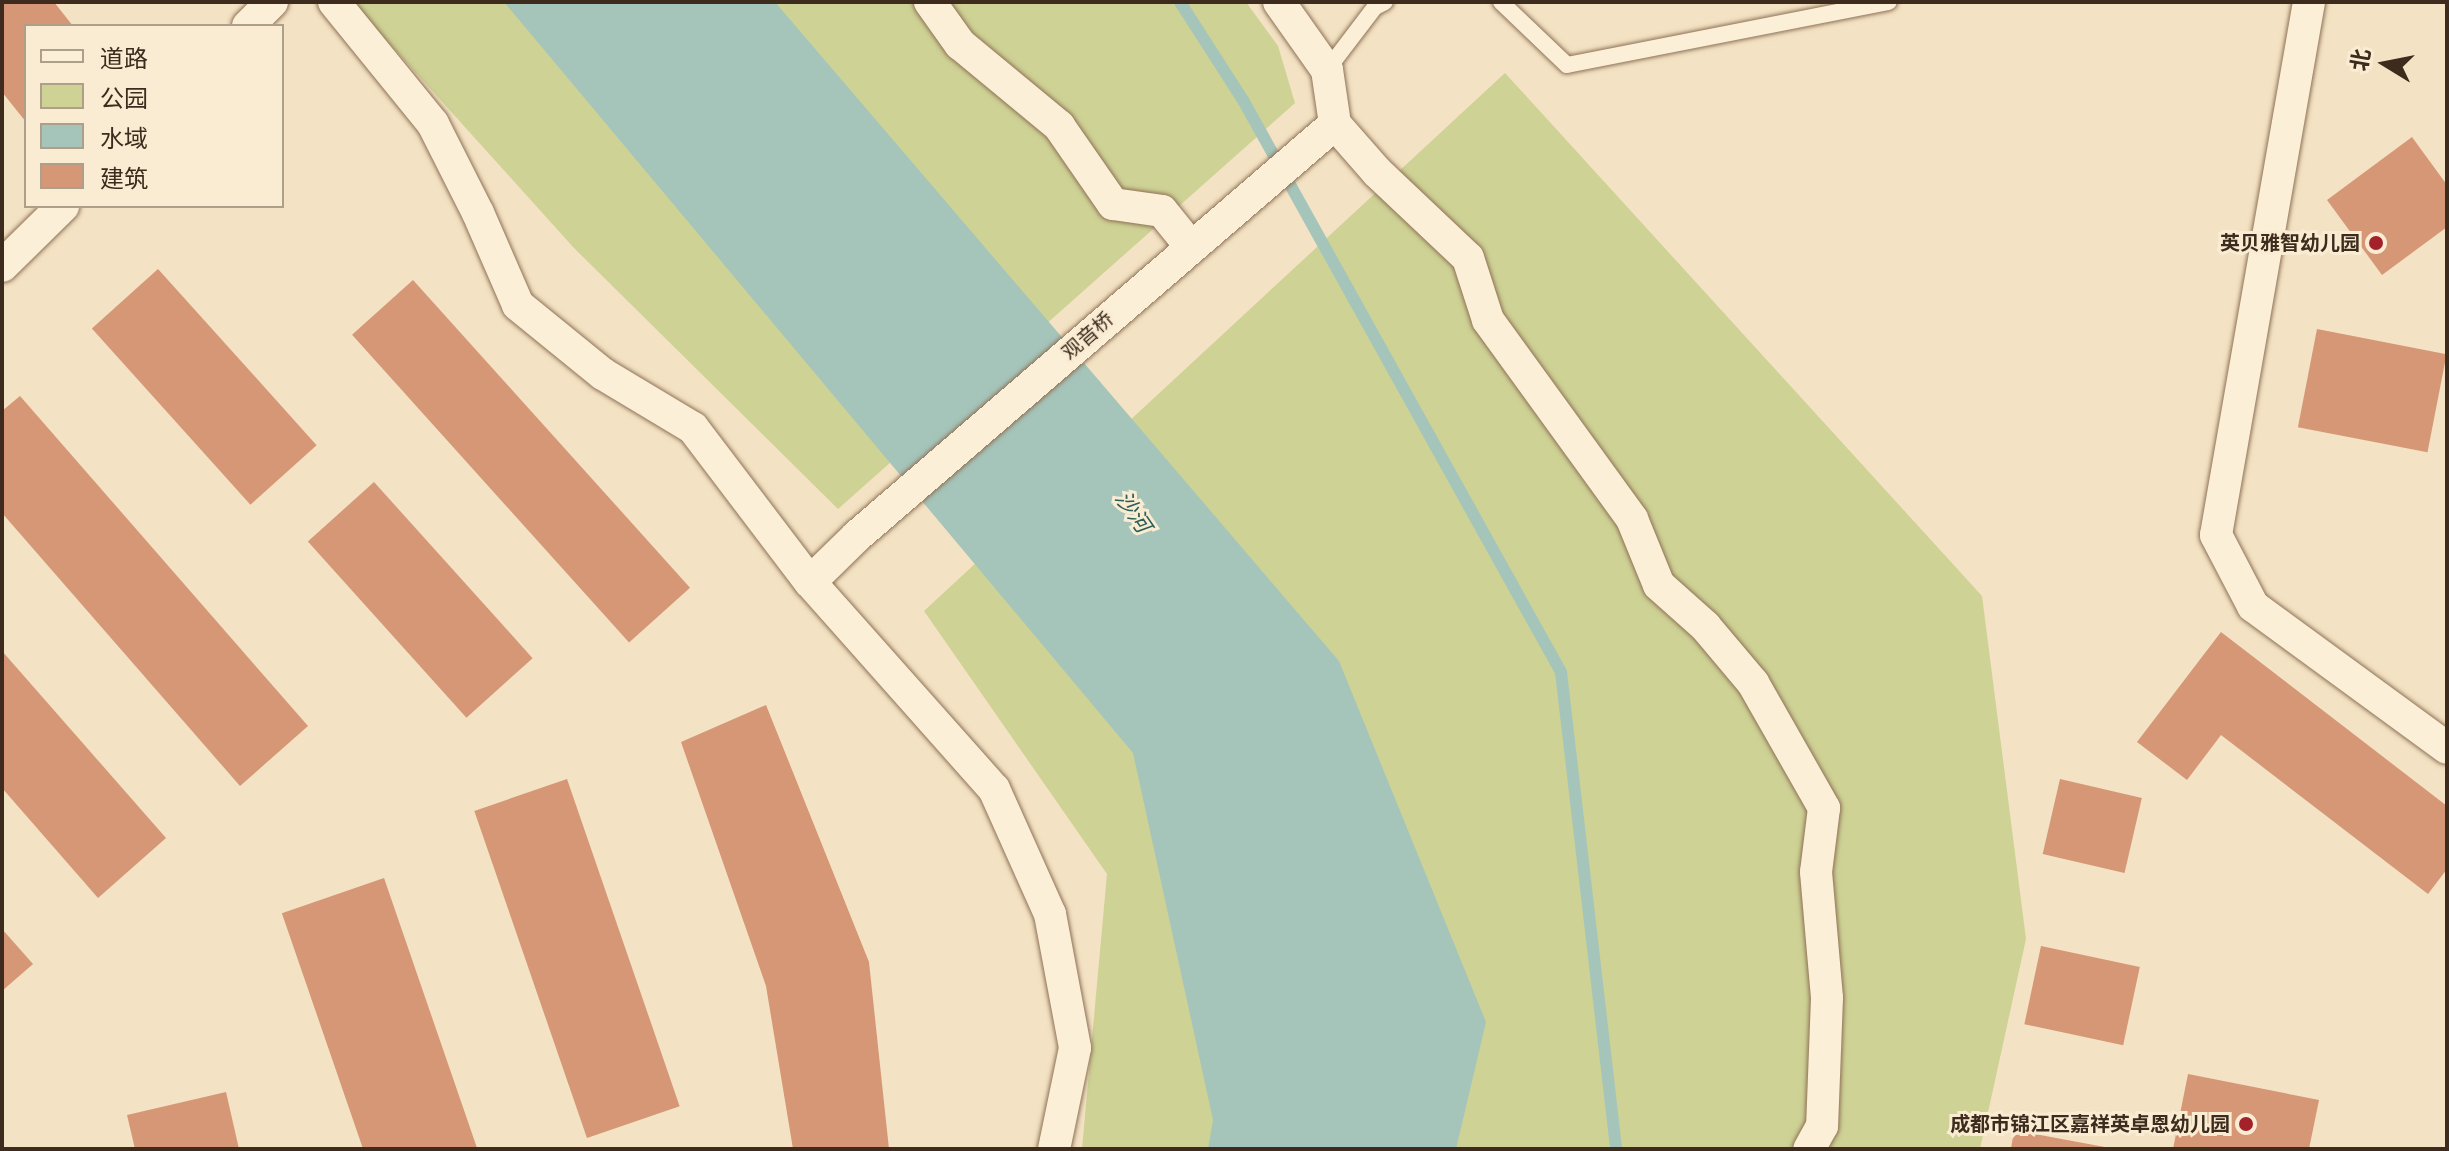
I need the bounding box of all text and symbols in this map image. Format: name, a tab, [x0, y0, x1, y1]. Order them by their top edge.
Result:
legend	[24, 24, 284, 208]
north arrow	[2345, 24, 2425, 104]
text: 道路	[100, 45, 148, 73]
text: 北	[2346, 47, 2376, 73]
text: 公园	[100, 85, 148, 113]
text: 水域	[100, 125, 148, 153]
text: 建筑	[100, 165, 148, 193]
place label: 英贝雅智幼儿园	[2220, 231, 2360, 255]
marker: 英贝雅智幼儿园	[2367, 234, 2385, 252]
street label: 观音桥	[1057, 307, 1119, 365]
water label: 沙河	[1110, 486, 1156, 538]
place label: 成都市锦江区嘉祥英卓恩幼儿园	[1950, 1112, 2230, 1136]
marker: 成都市锦江区嘉祥英卓恩幼儿园	[2237, 1115, 2255, 1133]

